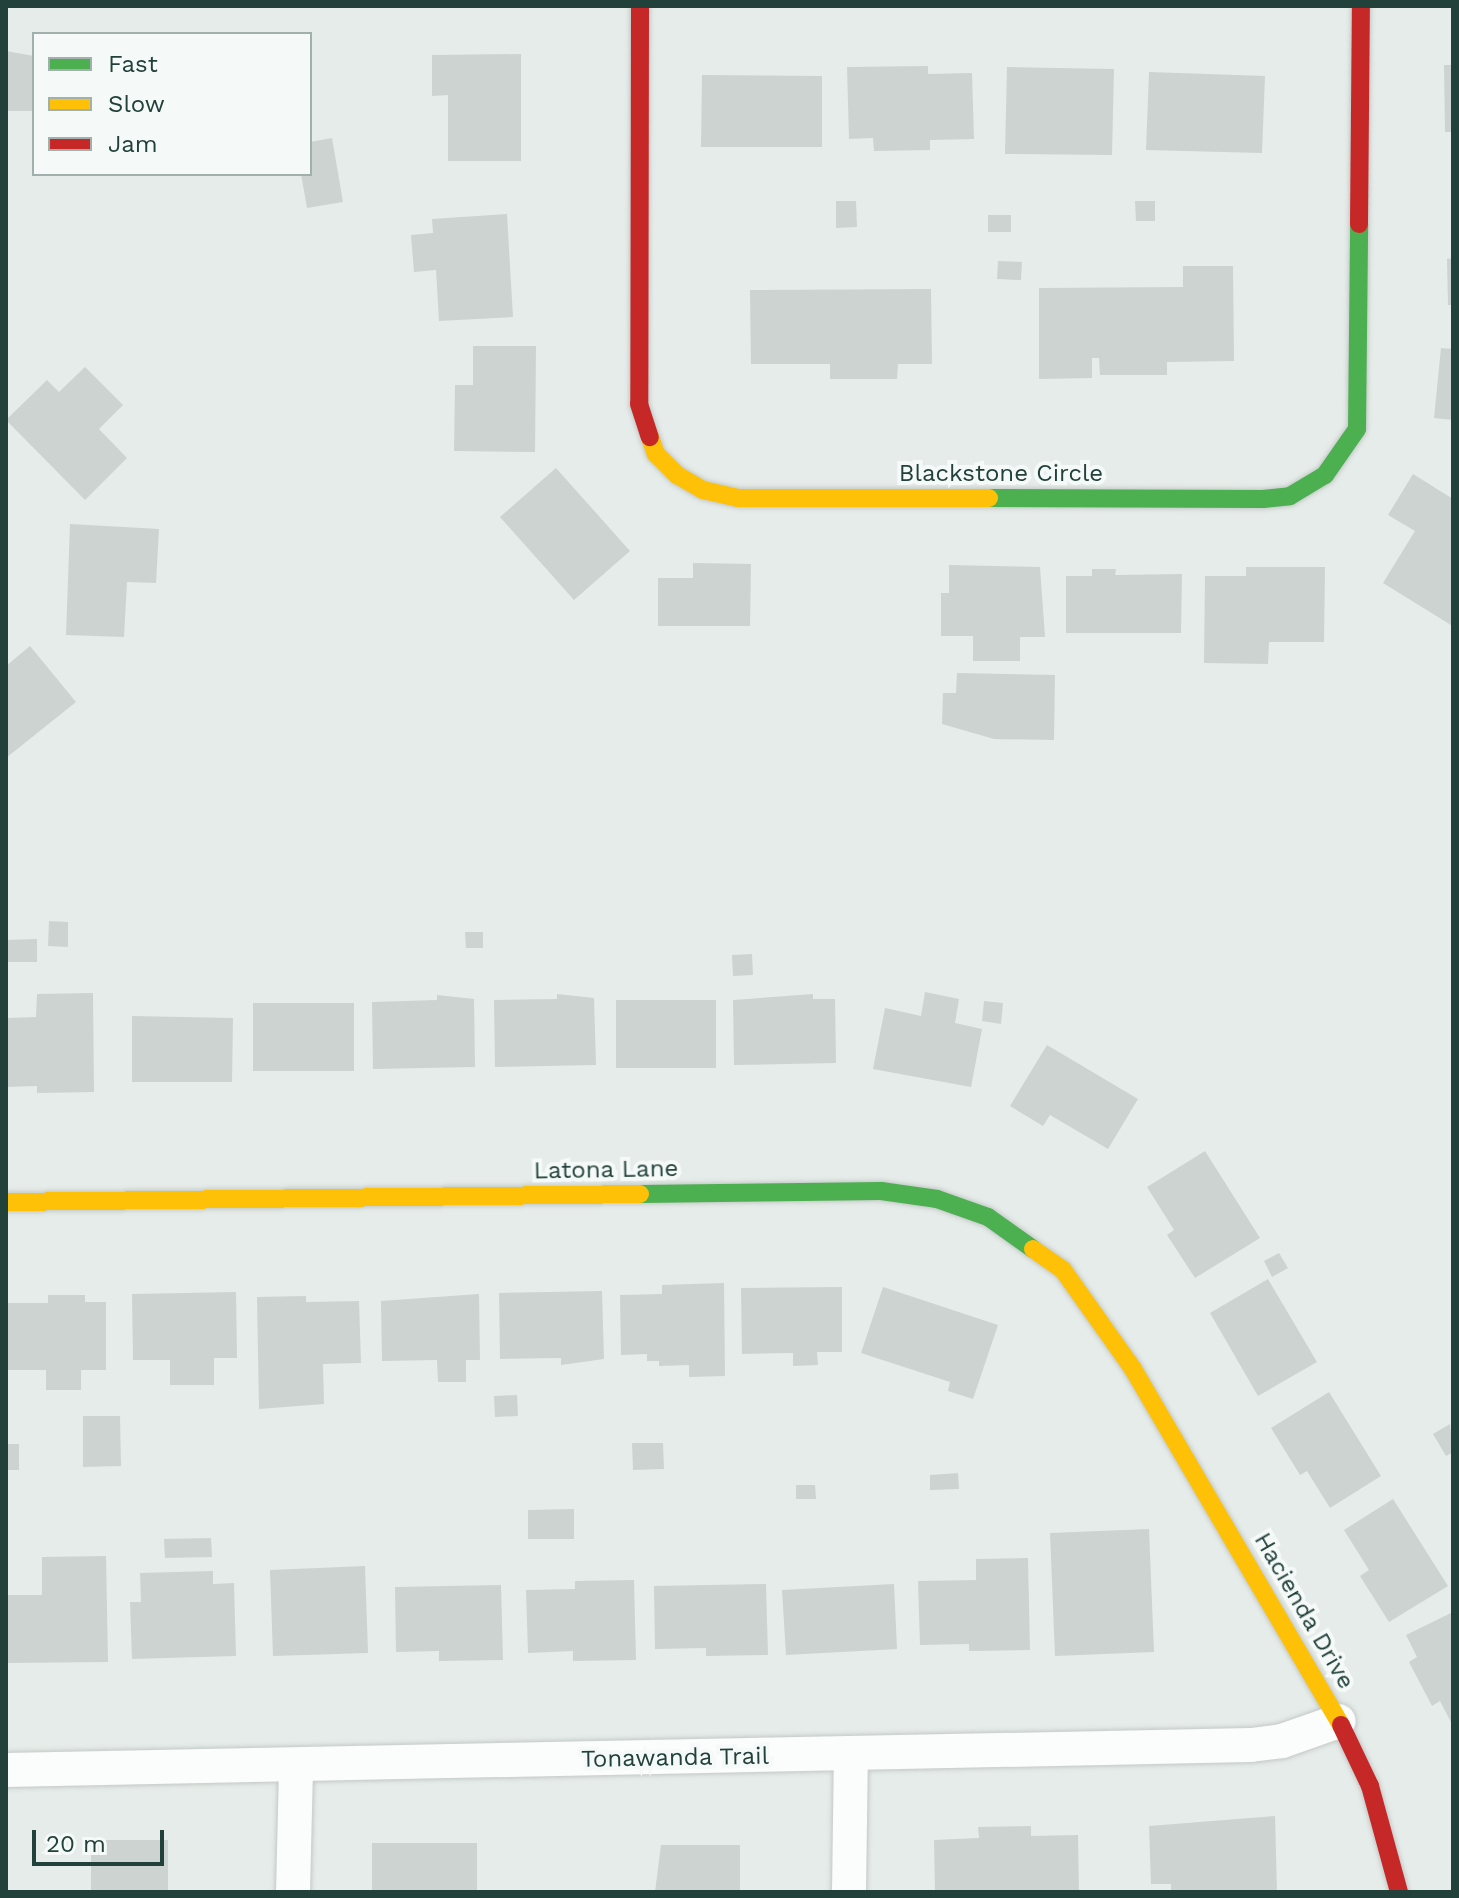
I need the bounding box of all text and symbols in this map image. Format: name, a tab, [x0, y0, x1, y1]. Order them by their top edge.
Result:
legend	[32, 32, 312, 176]
text: Fast	[108, 50, 158, 78]
text: Slow	[108, 90, 165, 118]
text: Jam	[108, 130, 158, 158]
street label: Blackstone Circle	[899, 460, 1103, 488]
street label: Latona Lane	[533, 1154, 679, 1186]
street label: Hacienda Drive	[1248, 1528, 1360, 1694]
street label: Tonawanda Trail	[580, 1742, 770, 1774]
scale bar	[36, 1814, 168, 1864]
text: 20 m	[46, 1830, 106, 1858]

